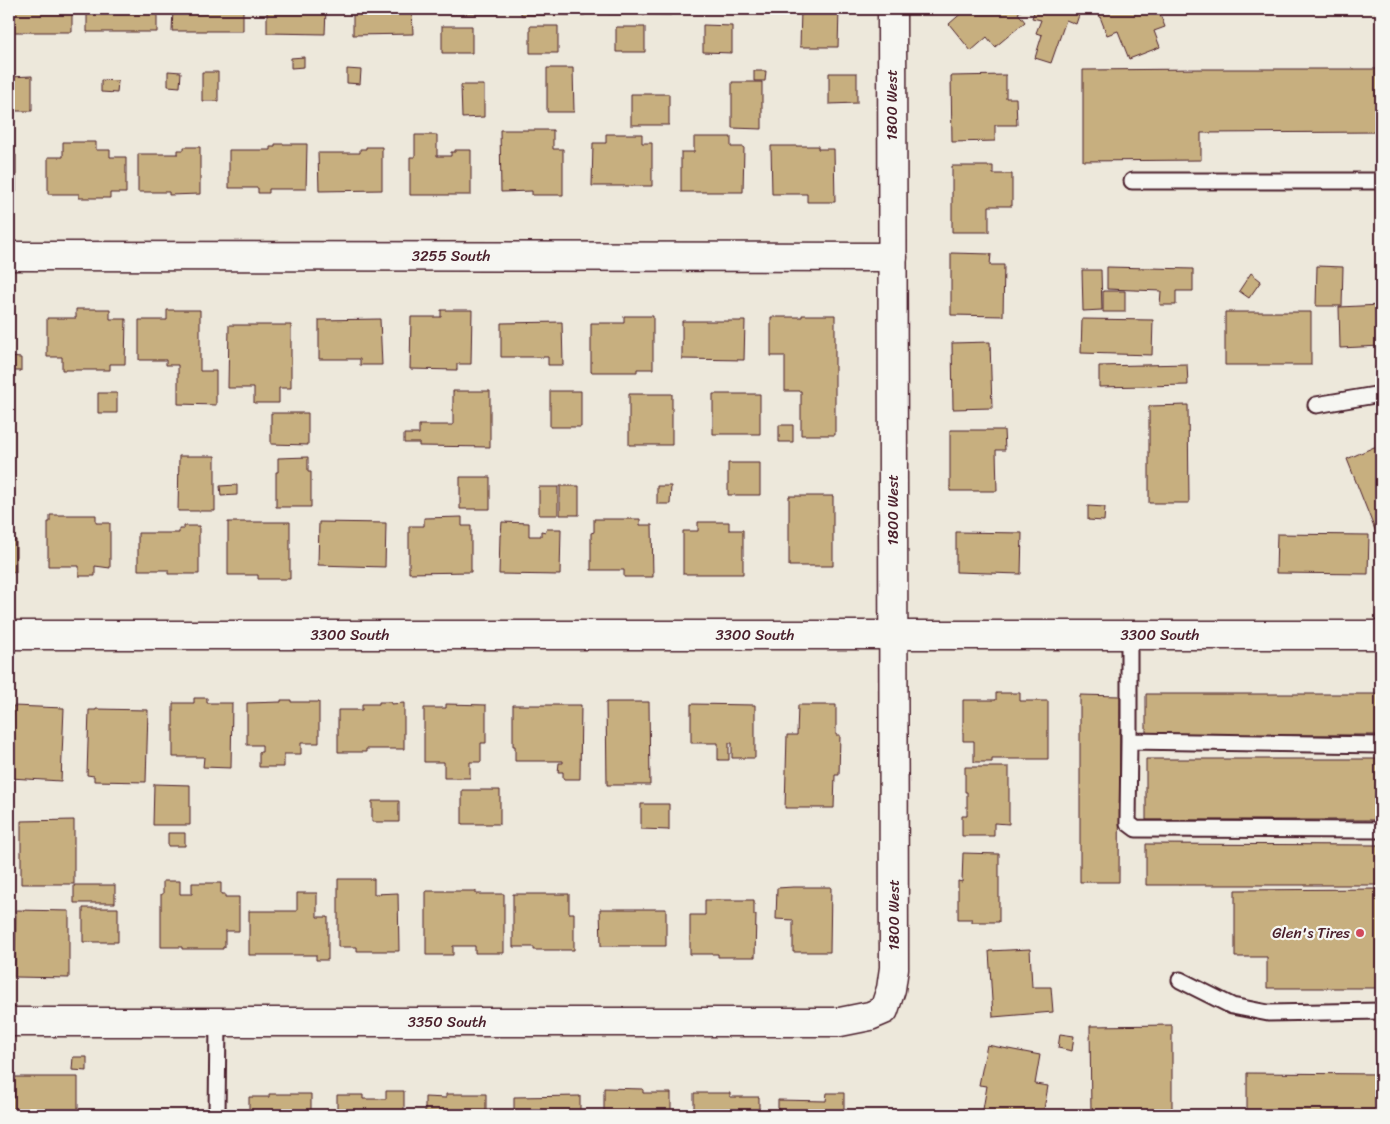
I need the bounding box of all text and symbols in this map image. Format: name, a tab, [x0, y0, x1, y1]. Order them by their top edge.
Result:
street label: 1800 West	[879, 69, 905, 141]
street label: 3255 South	[412, 243, 490, 269]
street label: 1800 West	[880, 474, 906, 546]
street label: 3300 South	[311, 622, 390, 648]
street label: 3300 South	[716, 622, 795, 648]
street label: 3300 South	[1121, 622, 1200, 648]
street label: 1800 West	[881, 879, 907, 951]
place label: Glen's Tires	[1272, 920, 1350, 946]
marker: Glen's Tires	[1354, 927, 1366, 939]
street label: 3350 South	[408, 1009, 486, 1035]

